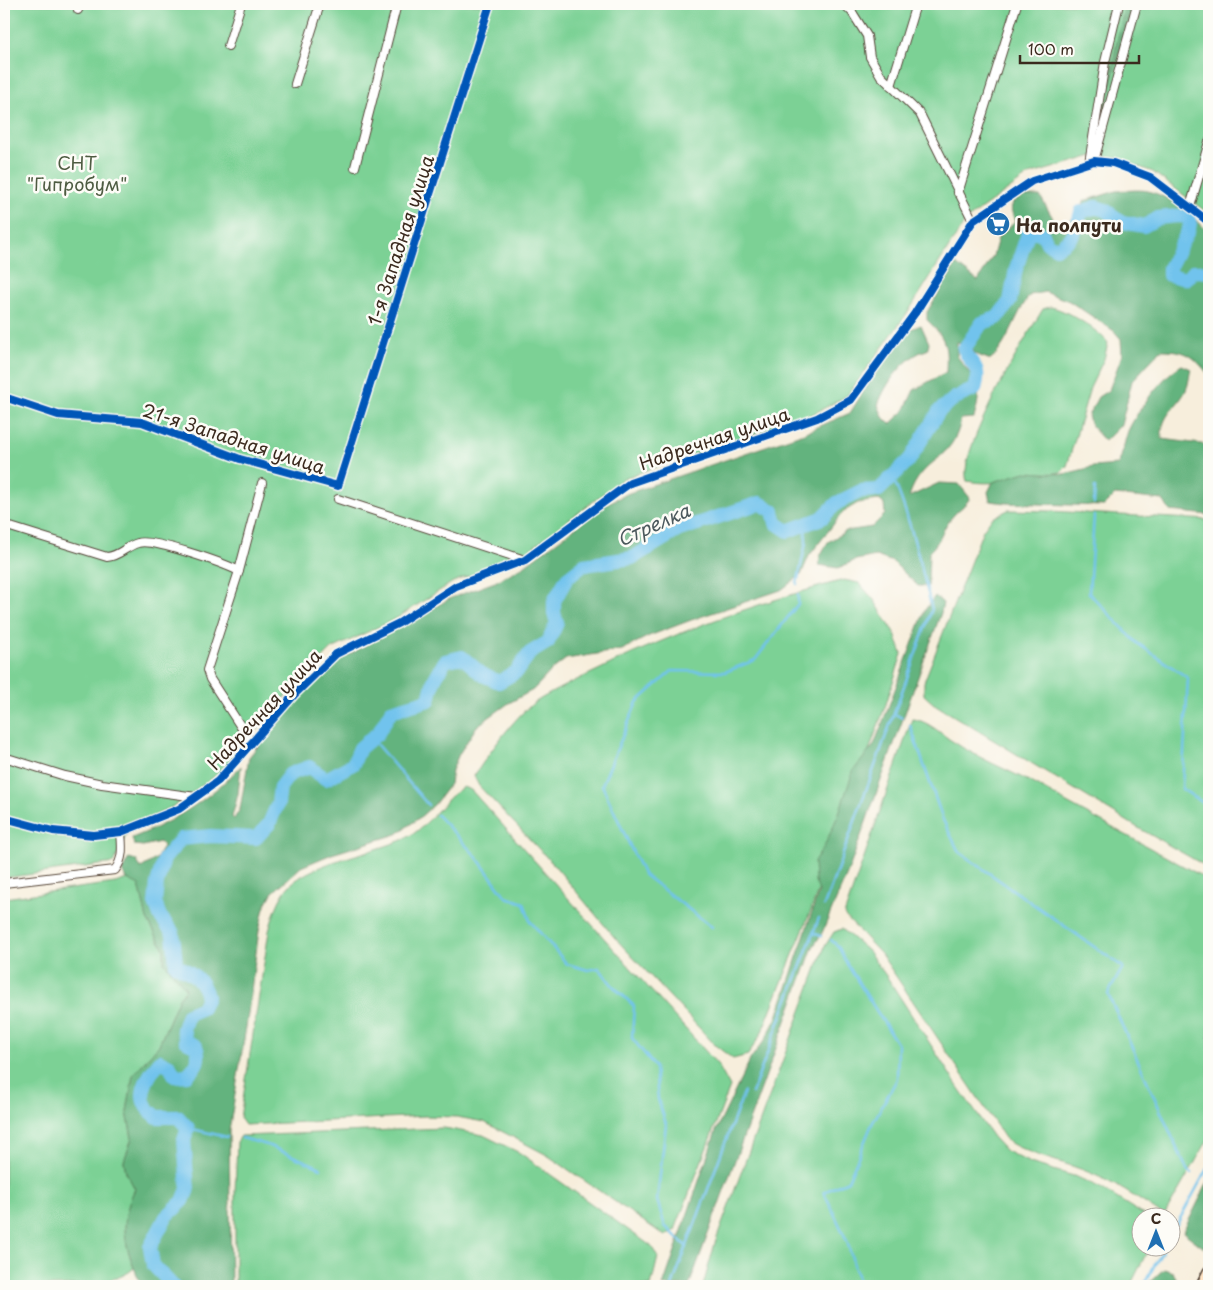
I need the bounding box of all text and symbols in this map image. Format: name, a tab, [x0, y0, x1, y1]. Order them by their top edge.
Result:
scale bar	[1020, 32, 1139, 64]
text: 100 m	[1028, 37, 1074, 60]
park label: СНТ "Гипробум"	[27, 149, 127, 197]
street label: 1-я Западная улица	[360, 151, 441, 329]
supermarket icon: На полпути	[985, 211, 1011, 237]
place label: На полпути	[1016, 211, 1122, 238]
street label: 21-я Западная улица	[139, 396, 329, 480]
street label: Надречная улица	[635, 399, 793, 476]
water label: Стрелка	[612, 495, 695, 553]
street label: Надречная улица	[201, 642, 328, 776]
north arrow	[1130, 1208, 1180, 1258]
text: С	[1151, 1208, 1161, 1229]

